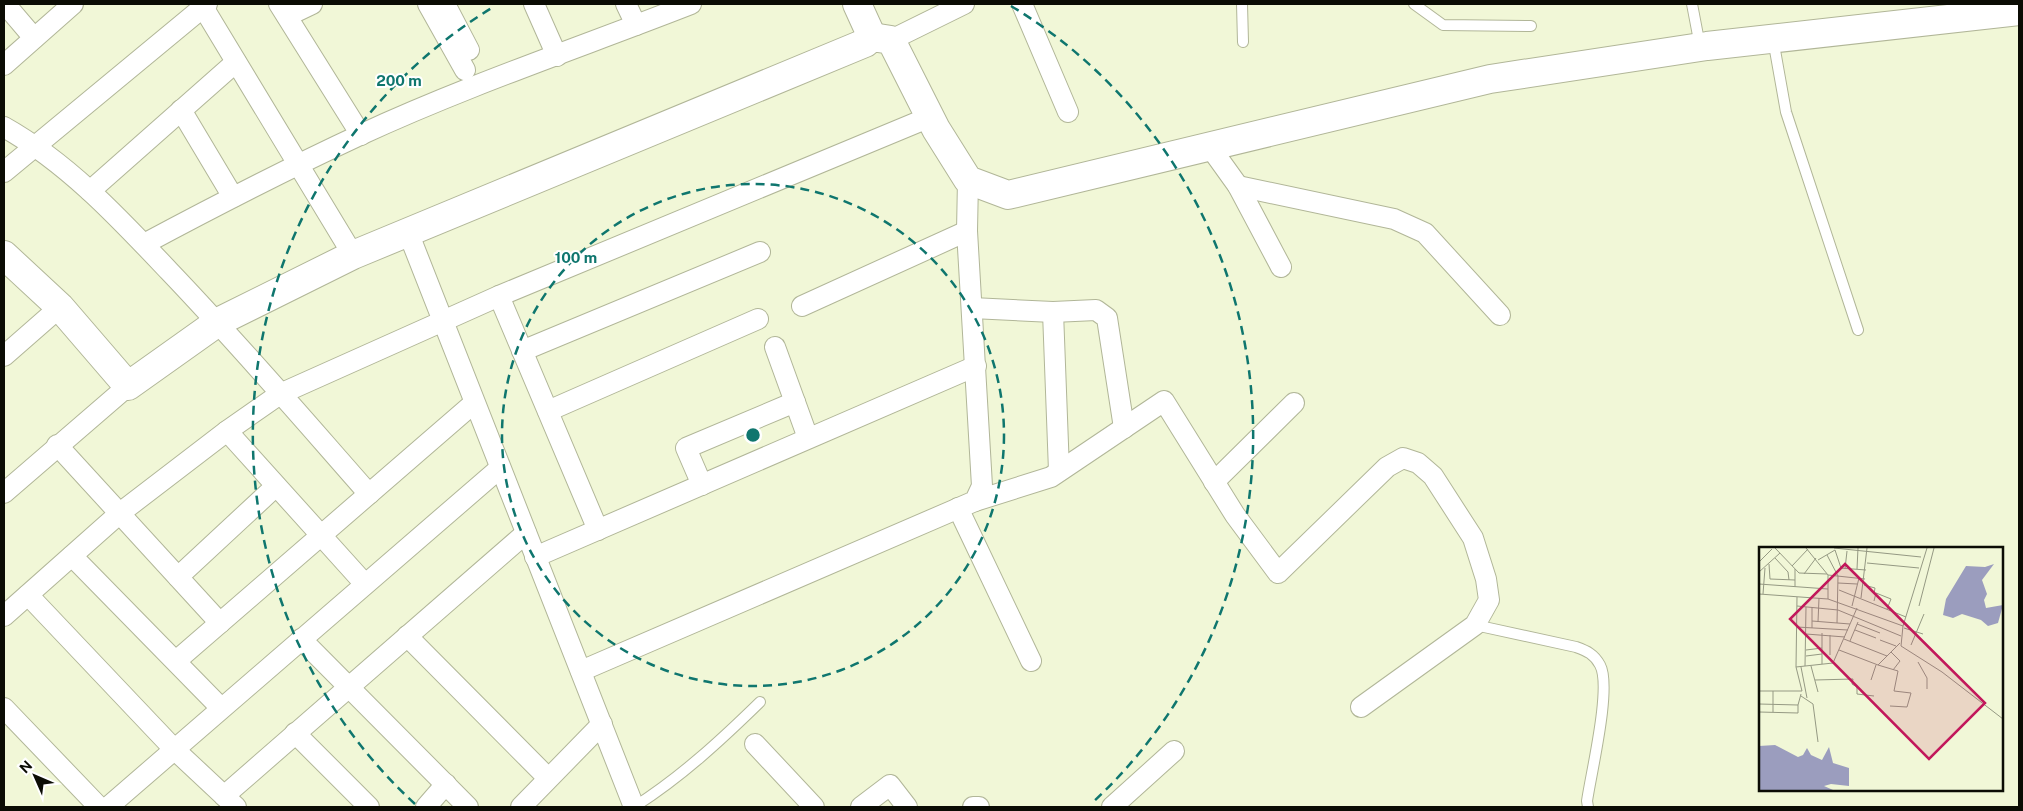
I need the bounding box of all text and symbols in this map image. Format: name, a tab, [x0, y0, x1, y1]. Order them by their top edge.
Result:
text: 200 m	[376, 72, 422, 89]
text: 100 m	[555, 249, 597, 266]
centre of rings	[744, 426, 762, 444]
inset map	[1759, 547, 2003, 791]
north arrow	[10, 751, 60, 801]
text: N	[16, 757, 35, 776]

